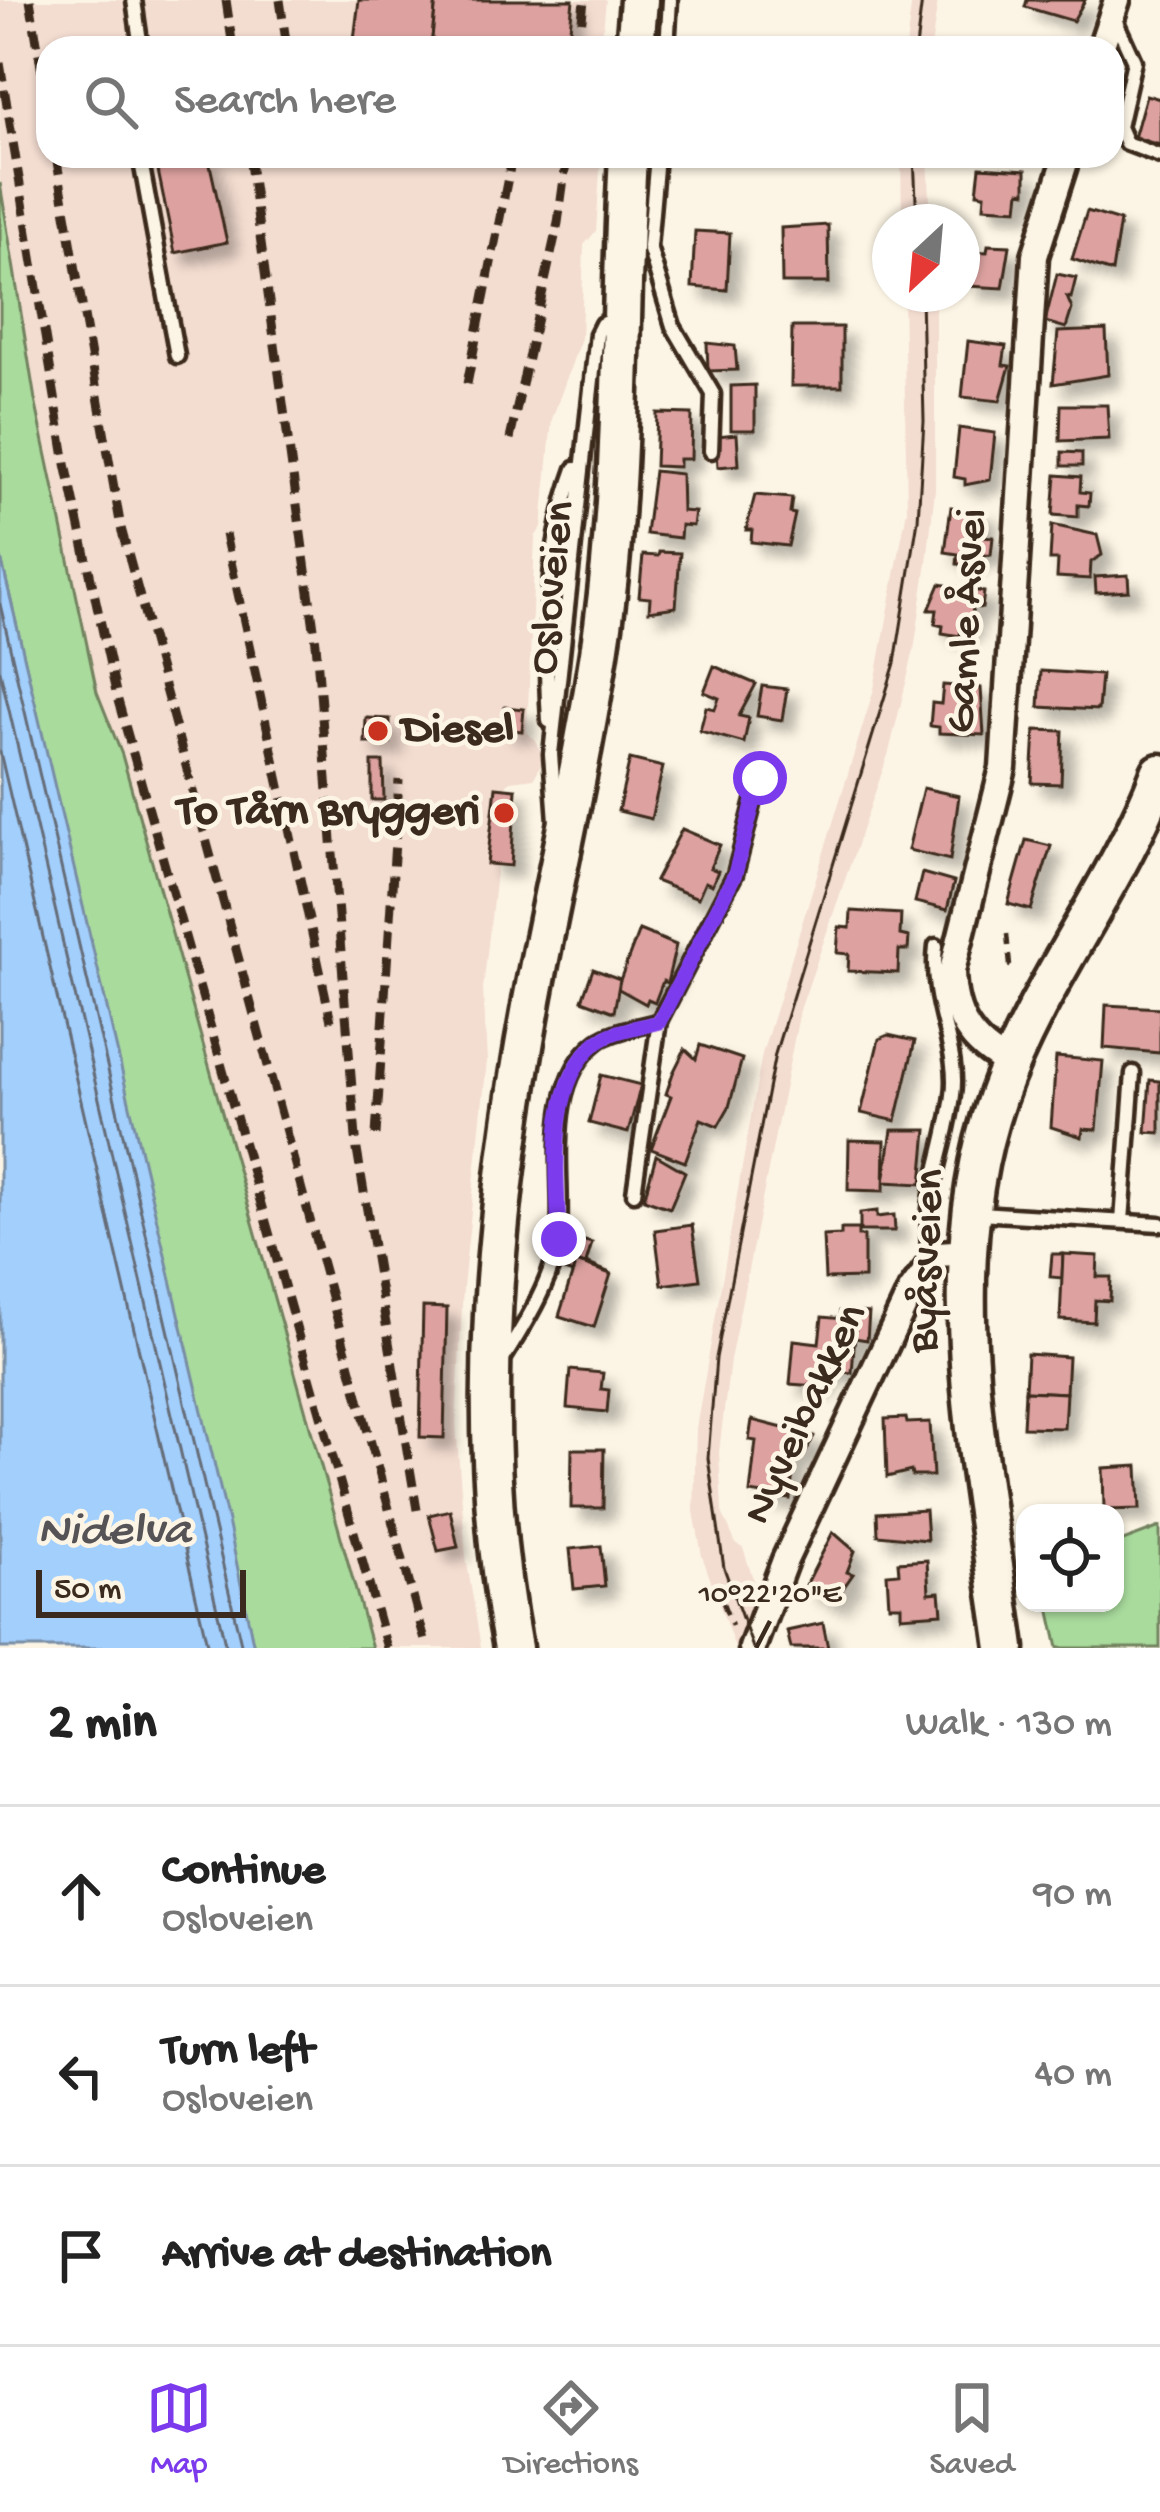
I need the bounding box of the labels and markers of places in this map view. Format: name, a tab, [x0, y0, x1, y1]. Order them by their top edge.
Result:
place label: Diesel	[398, 705, 514, 758]
marker: Diesel	[365, 718, 391, 744]
place label: To Tårn Bryggeri	[174, 787, 480, 840]
marker: To Tårn Bryggeri	[491, 800, 517, 826]

